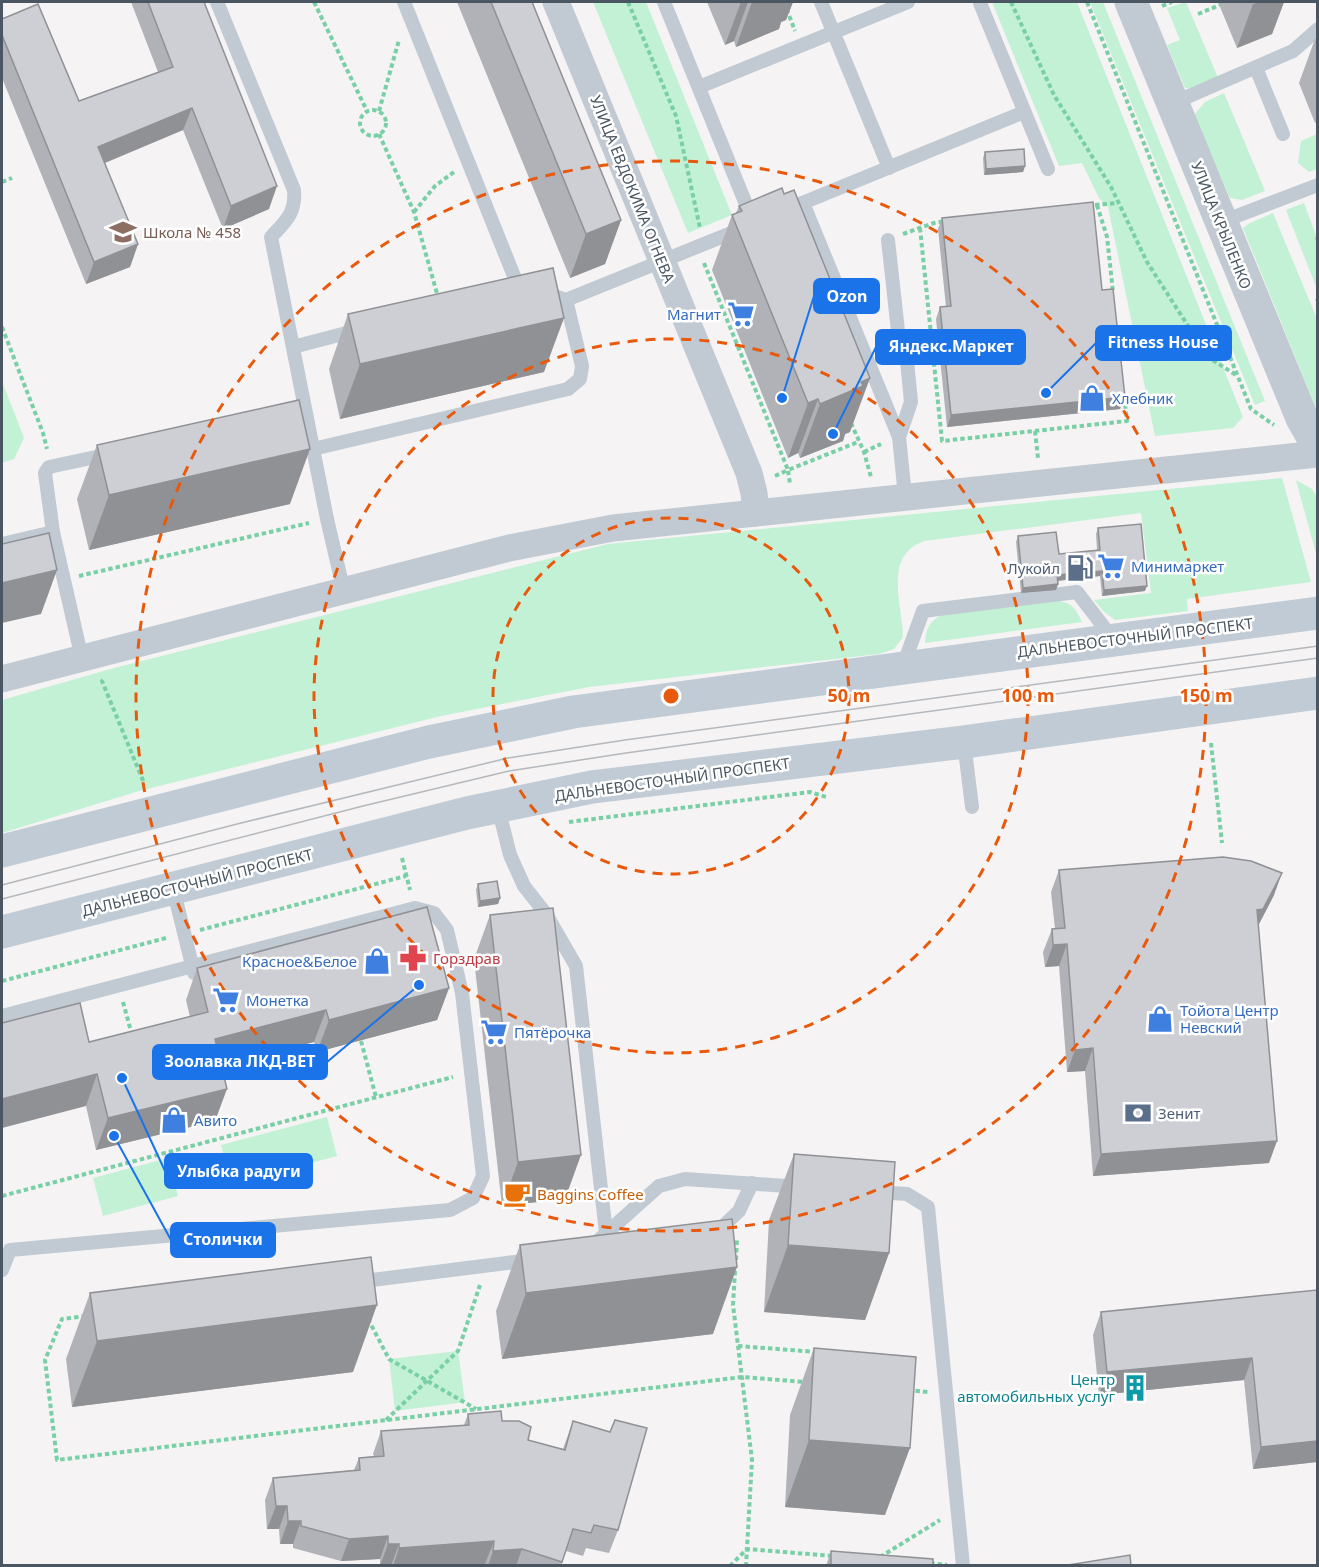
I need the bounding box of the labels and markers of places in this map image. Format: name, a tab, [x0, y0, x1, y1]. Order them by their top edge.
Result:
school or university icon: Школа № 458	[108, 217, 138, 247]
place label: Школа № 458	[143, 222, 241, 242]
callout: Ozon	[814, 279, 879, 313]
supermarket icon: Магнит	[726, 299, 756, 329]
place label: Магнит	[667, 304, 721, 324]
callout: Fitness House	[1096, 326, 1231, 360]
callout: Яндекс.Маркет	[876, 330, 1025, 364]
shop icon: Хлебник	[1077, 383, 1107, 413]
place label: Хлебник	[1112, 388, 1173, 408]
supermarket icon: Минимаркет	[1096, 551, 1126, 581]
fuel station icon: Лукойл	[1065, 553, 1095, 583]
place label: Минимаркет	[1131, 556, 1224, 576]
place label: Лукойл	[1007, 558, 1060, 578]
centre of rings	[661, 686, 681, 706]
pharmacy icon: Горздрав	[398, 943, 428, 973]
shop icon: Красное&Белое	[362, 946, 392, 976]
place label: Горздрав	[433, 948, 500, 968]
place label: Красное&Белое	[242, 951, 357, 971]
supermarket icon: Монетка	[211, 985, 241, 1015]
place label: Монетка	[246, 990, 309, 1010]
place label: Тойота Центр Невский	[1180, 1000, 1279, 1037]
shop icon: Тойота Центр Невский	[1145, 1004, 1175, 1034]
supermarket icon: Пятёрочка	[479, 1017, 509, 1047]
place label: Пятёрочка	[514, 1022, 591, 1042]
callout: Зоолавка ЛКД-ВЕТ	[153, 1045, 327, 1079]
bank icon: Зенит	[1123, 1098, 1153, 1128]
place label: Зенит	[1158, 1103, 1200, 1123]
shop icon: Авито	[159, 1105, 189, 1135]
place label: Авито	[194, 1110, 237, 1130]
callout: Улыбка радуги	[165, 1154, 312, 1188]
cafe icon: Baggins Coffee	[502, 1179, 532, 1209]
place label: Baggins Coffee	[537, 1184, 644, 1204]
callout: Столички	[171, 1223, 275, 1257]
place label: Центр автомобильных услуг	[957, 1369, 1115, 1406]
building icon: Центр автомобильных услуг	[1120, 1373, 1150, 1403]

